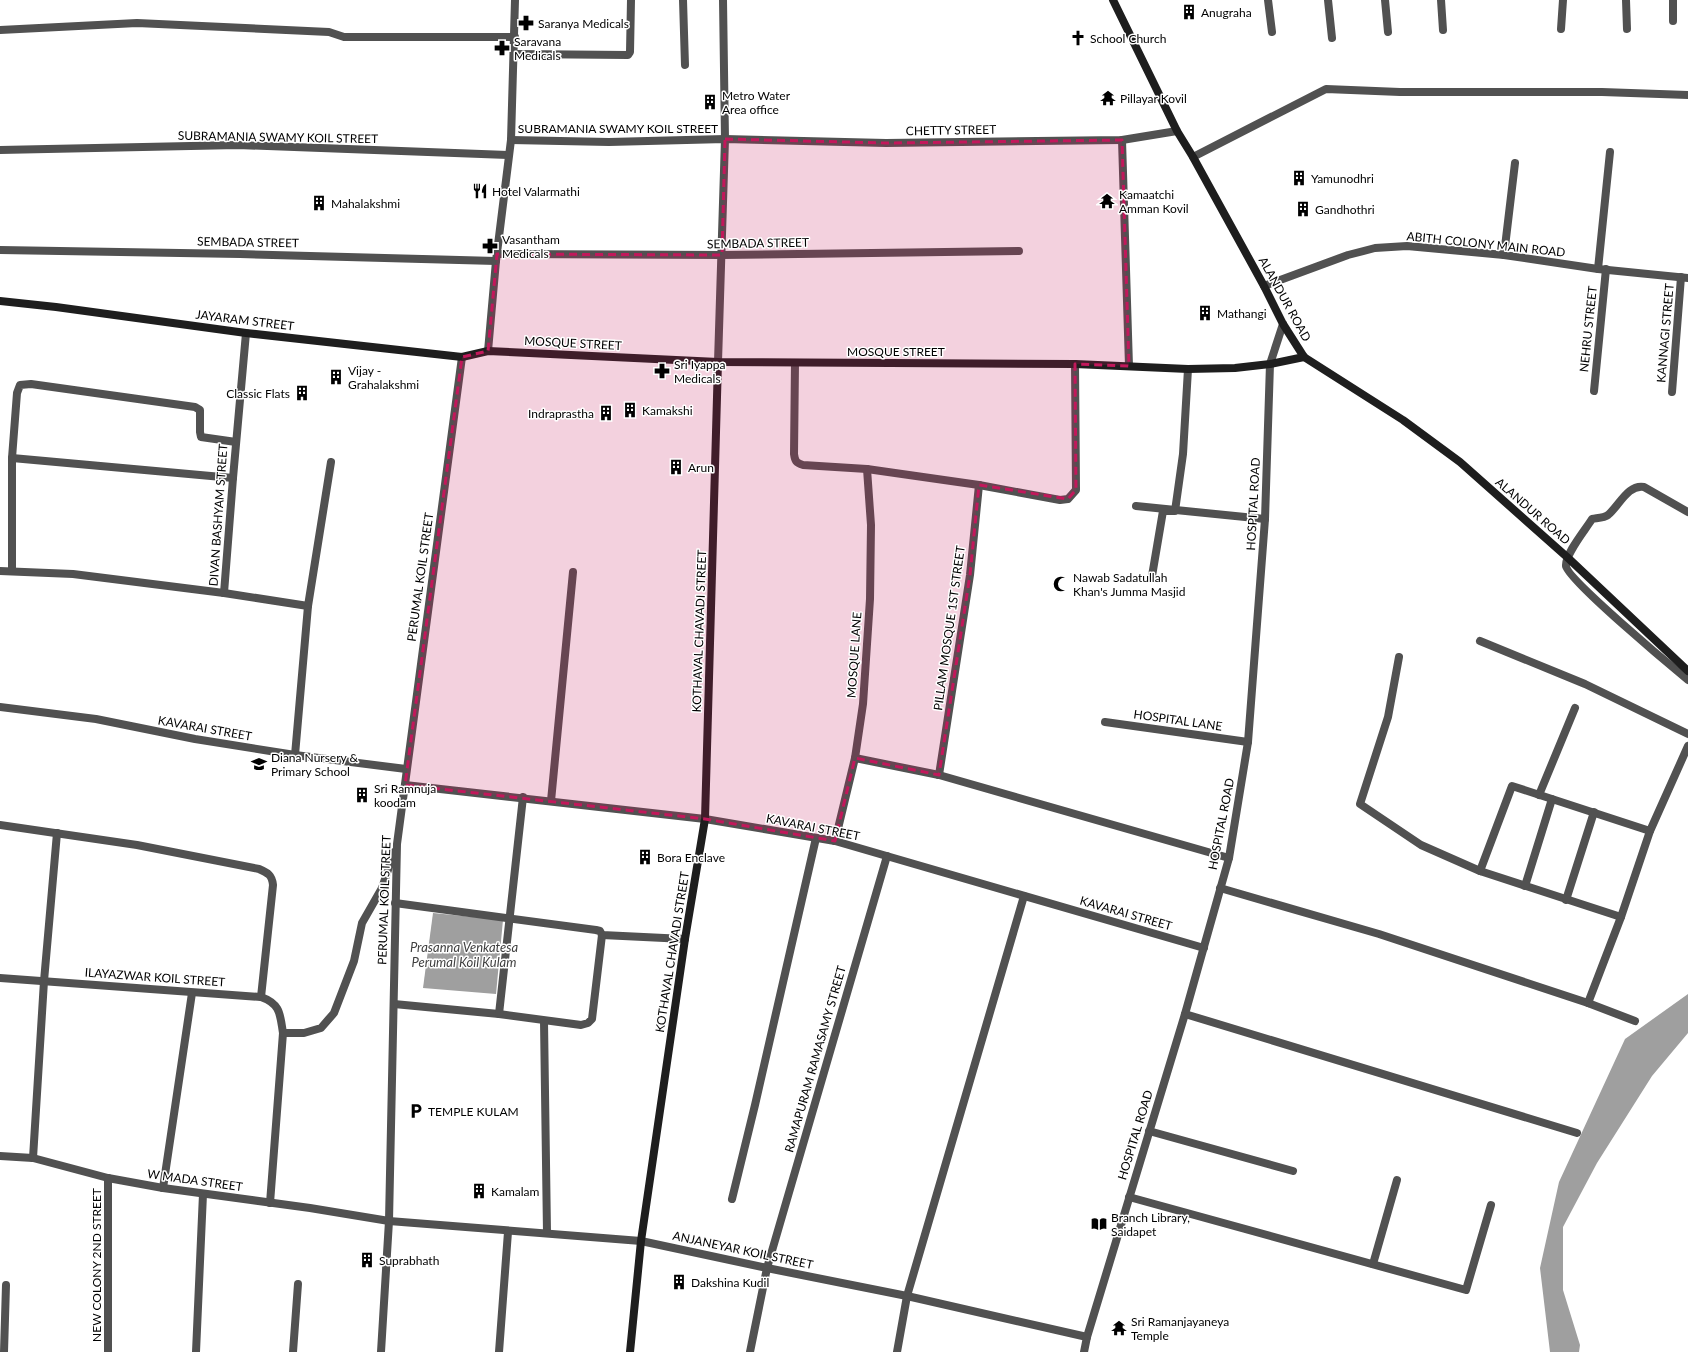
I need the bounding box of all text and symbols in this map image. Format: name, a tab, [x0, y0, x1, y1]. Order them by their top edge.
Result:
building icon: Anugraha	[1180, 3, 1198, 21]
place label: Anugraha	[1201, 5, 1252, 20]
pharmacy icon: Saranya Medicals	[517, 14, 535, 32]
place label: Saranya Medicals	[538, 16, 629, 31]
church icon: School Church	[1069, 29, 1087, 47]
place label: School Church	[1090, 31, 1166, 46]
place label: Saravana Medicals	[514, 34, 561, 63]
pharmacy icon: Saravana Medicals	[493, 39, 511, 57]
place label: Metro Water Area office	[722, 88, 791, 117]
temple icon: Pillayar Kovil	[1099, 89, 1117, 107]
place label: Pillayar Kovil	[1120, 91, 1187, 106]
building icon: Metro Water Area office	[701, 93, 719, 111]
street label: SUBRAMANIA SWAMY KOIL STREET	[518, 121, 718, 136]
street label: CHETTY STREET	[906, 122, 996, 138]
street label: SUBRAMANIA SWAMY KOIL STREET	[178, 128, 378, 146]
building icon: Yamunodhri	[1290, 169, 1308, 187]
place label: Yamunodhri	[1311, 171, 1374, 186]
restaurant icon: Hotel Valarmathi	[471, 182, 489, 200]
place label: Hotel Valarmathi	[492, 184, 580, 199]
place label: Kamaatchi Amman Kovil	[1119, 187, 1189, 216]
temple icon: Kamaatchi Amman Kovil	[1098, 192, 1116, 210]
building icon: Mahalakshmi	[310, 194, 328, 212]
place label: Mahalakshmi	[331, 196, 400, 211]
building icon: Gandhothri	[1294, 200, 1312, 218]
place label: Gandhothri	[1315, 202, 1375, 217]
street label: ABITH COLONY MAIN ROAD	[1406, 228, 1566, 260]
place label: Vasantham Medicals	[502, 232, 560, 261]
street label: SEMBADA STREET	[197, 234, 299, 250]
street label: SEMBADA STREET	[707, 235, 809, 251]
pharmacy icon: Vasantham Medicals	[481, 237, 499, 255]
street label: ALANDUR ROAD	[1256, 254, 1314, 344]
street label: KANNAGI STREET	[1653, 283, 1677, 383]
street label: NEHRU STREET	[1576, 285, 1600, 373]
building icon: Mathangi	[1196, 304, 1214, 322]
place label: Mathangi	[1217, 306, 1267, 321]
street label: JAYARAM STREET	[195, 307, 295, 333]
street label: MOSQUE STREET	[524, 333, 622, 353]
street label: MOSQUE STREET	[847, 344, 945, 359]
place label: Sri Iyappa Medicals	[674, 357, 725, 386]
pharmacy icon: Sri Iyappa Medicals	[653, 362, 671, 380]
place label: Vijay - Grahalakshmi	[348, 363, 419, 392]
building icon: Vijay - Grahalakshmi	[327, 368, 345, 386]
building icon: Classic Flats	[293, 384, 311, 402]
place label: Classic Flats	[226, 386, 290, 401]
building icon: Kamakshi	[621, 401, 639, 419]
place label: Kamakshi	[642, 403, 693, 418]
building icon: Indraprastha	[597, 404, 615, 422]
place label: Indraprastha	[528, 406, 594, 421]
street label: DIVAN BASHYAM STREET	[206, 443, 230, 587]
street label: HOSPITAL ROAD	[1243, 457, 1263, 551]
building icon: Arun	[667, 458, 685, 476]
place label: Arun	[688, 460, 714, 475]
street label: ALANDUR ROAD	[1493, 474, 1573, 548]
street label: PERUMAL KOIL STREET	[404, 512, 436, 642]
street label: PILLAM MOSQUE 1ST STREET	[930, 545, 968, 711]
street label: KOTHAVAL CHAVADI STREET	[689, 549, 709, 713]
place label: Nawab Sadatullah Khan's Jumma Masjid	[1073, 570, 1185, 599]
mosque icon: Nawab Sadatullah Khan's Jumma Masjid	[1052, 575, 1070, 593]
street label: MOSQUE LANE	[844, 611, 864, 698]
street label: HOSPITAL LANE	[1133, 706, 1223, 734]
street label: KAVARAI STREET	[157, 712, 253, 744]
place label: Diana Nursery & Primary School	[271, 750, 359, 779]
school or university icon: Diana Nursery & Primary School	[250, 755, 268, 773]
street label: HOSPITAL ROAD	[1205, 777, 1237, 871]
place label: Sri Ramnuja koodam	[374, 781, 436, 810]
building icon: Sri Ramnuja koodam	[353, 786, 371, 804]
street label: KAVARAI STREET	[765, 811, 861, 843]
street label: PERUMAL KOIL STREET	[374, 835, 394, 965]
building icon: Bora Enclave	[636, 848, 654, 866]
place label: Bora Enclave	[657, 850, 725, 865]
street label: KOTHAVAL CHAVADI STREET	[652, 870, 692, 1034]
street label: KAVARAI STREET	[1078, 893, 1174, 933]
water label: Prasanna Venkatesa Perumal Koil Kulam	[410, 939, 518, 970]
street label: RAMAPURAM RAMASAMY STREET	[781, 964, 849, 1154]
street label: ILAYAZWAR KOIL STREET	[84, 965, 226, 989]
street label: HOSPITAL ROAD	[1114, 1088, 1156, 1182]
parking icon: TEMPLE KULAM	[407, 1102, 425, 1120]
place label: TEMPLE KULAM	[428, 1104, 519, 1119]
street label: W MADA STREET	[146, 1166, 244, 1194]
building icon: Kamalam	[470, 1182, 488, 1200]
place label: Kamalam	[491, 1184, 540, 1199]
street label: NEW COLONY 2ND STREET	[89, 1188, 104, 1342]
place label: Branch Library, Saidapet	[1111, 1210, 1190, 1239]
library icon: Branch Library, Saidapet	[1090, 1215, 1108, 1233]
street label: ANJANEYAR KOIL STREET	[671, 1228, 815, 1272]
building icon: Suprabhath	[358, 1251, 376, 1269]
place label: Suprabhath	[379, 1253, 439, 1268]
building icon: Dakshina Kudil	[670, 1273, 688, 1291]
place label: Dakshina Kudil	[691, 1275, 769, 1290]
place label: Sri Ramanjayaneya Temple	[1131, 1314, 1229, 1343]
temple icon: Sri Ramanjayaneya Temple	[1110, 1319, 1128, 1337]

